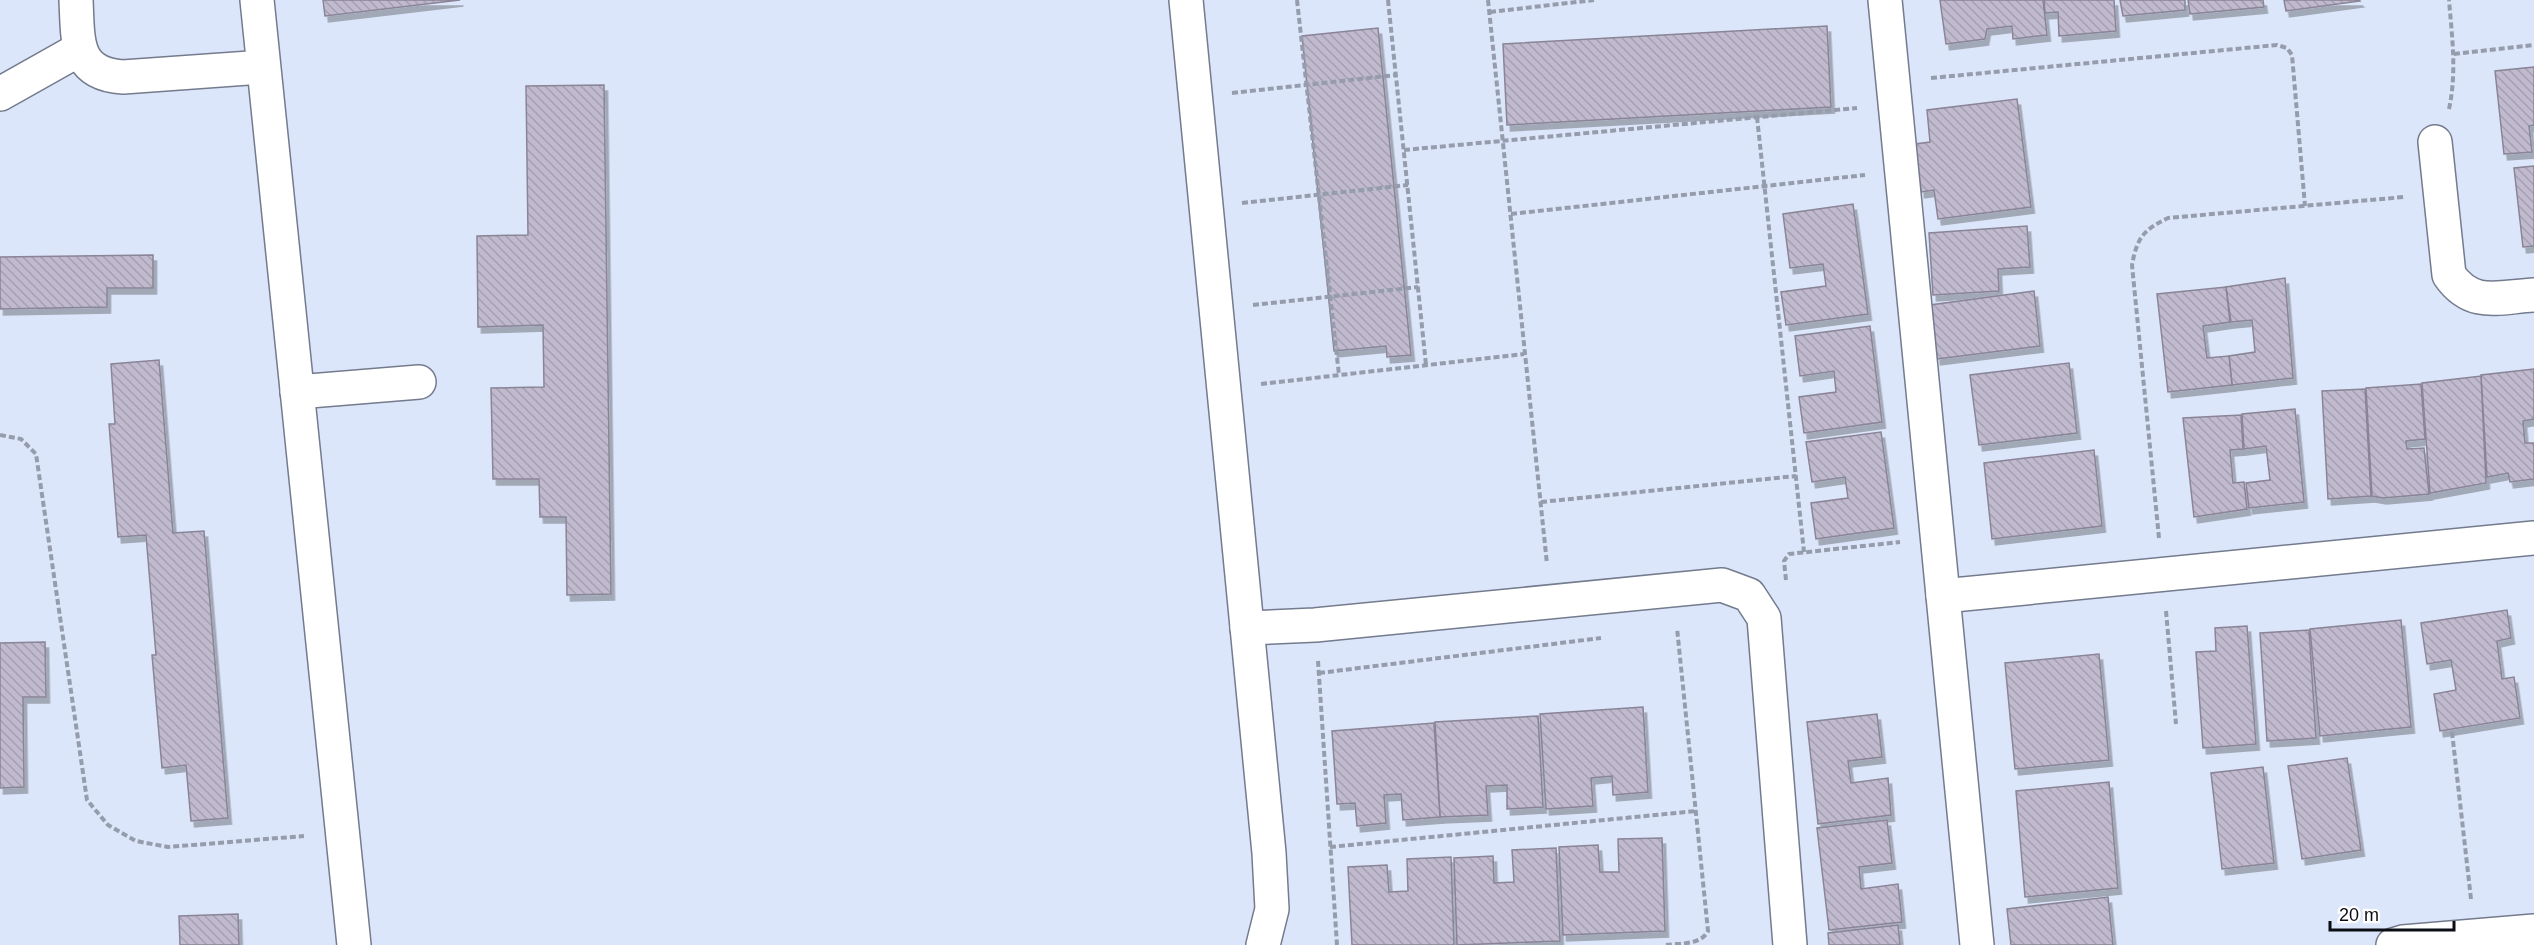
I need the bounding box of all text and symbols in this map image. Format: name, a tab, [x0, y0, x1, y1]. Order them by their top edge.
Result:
scale bar	[2330, 894, 2454, 932]
text: 20 m	[2339, 905, 2379, 925]

